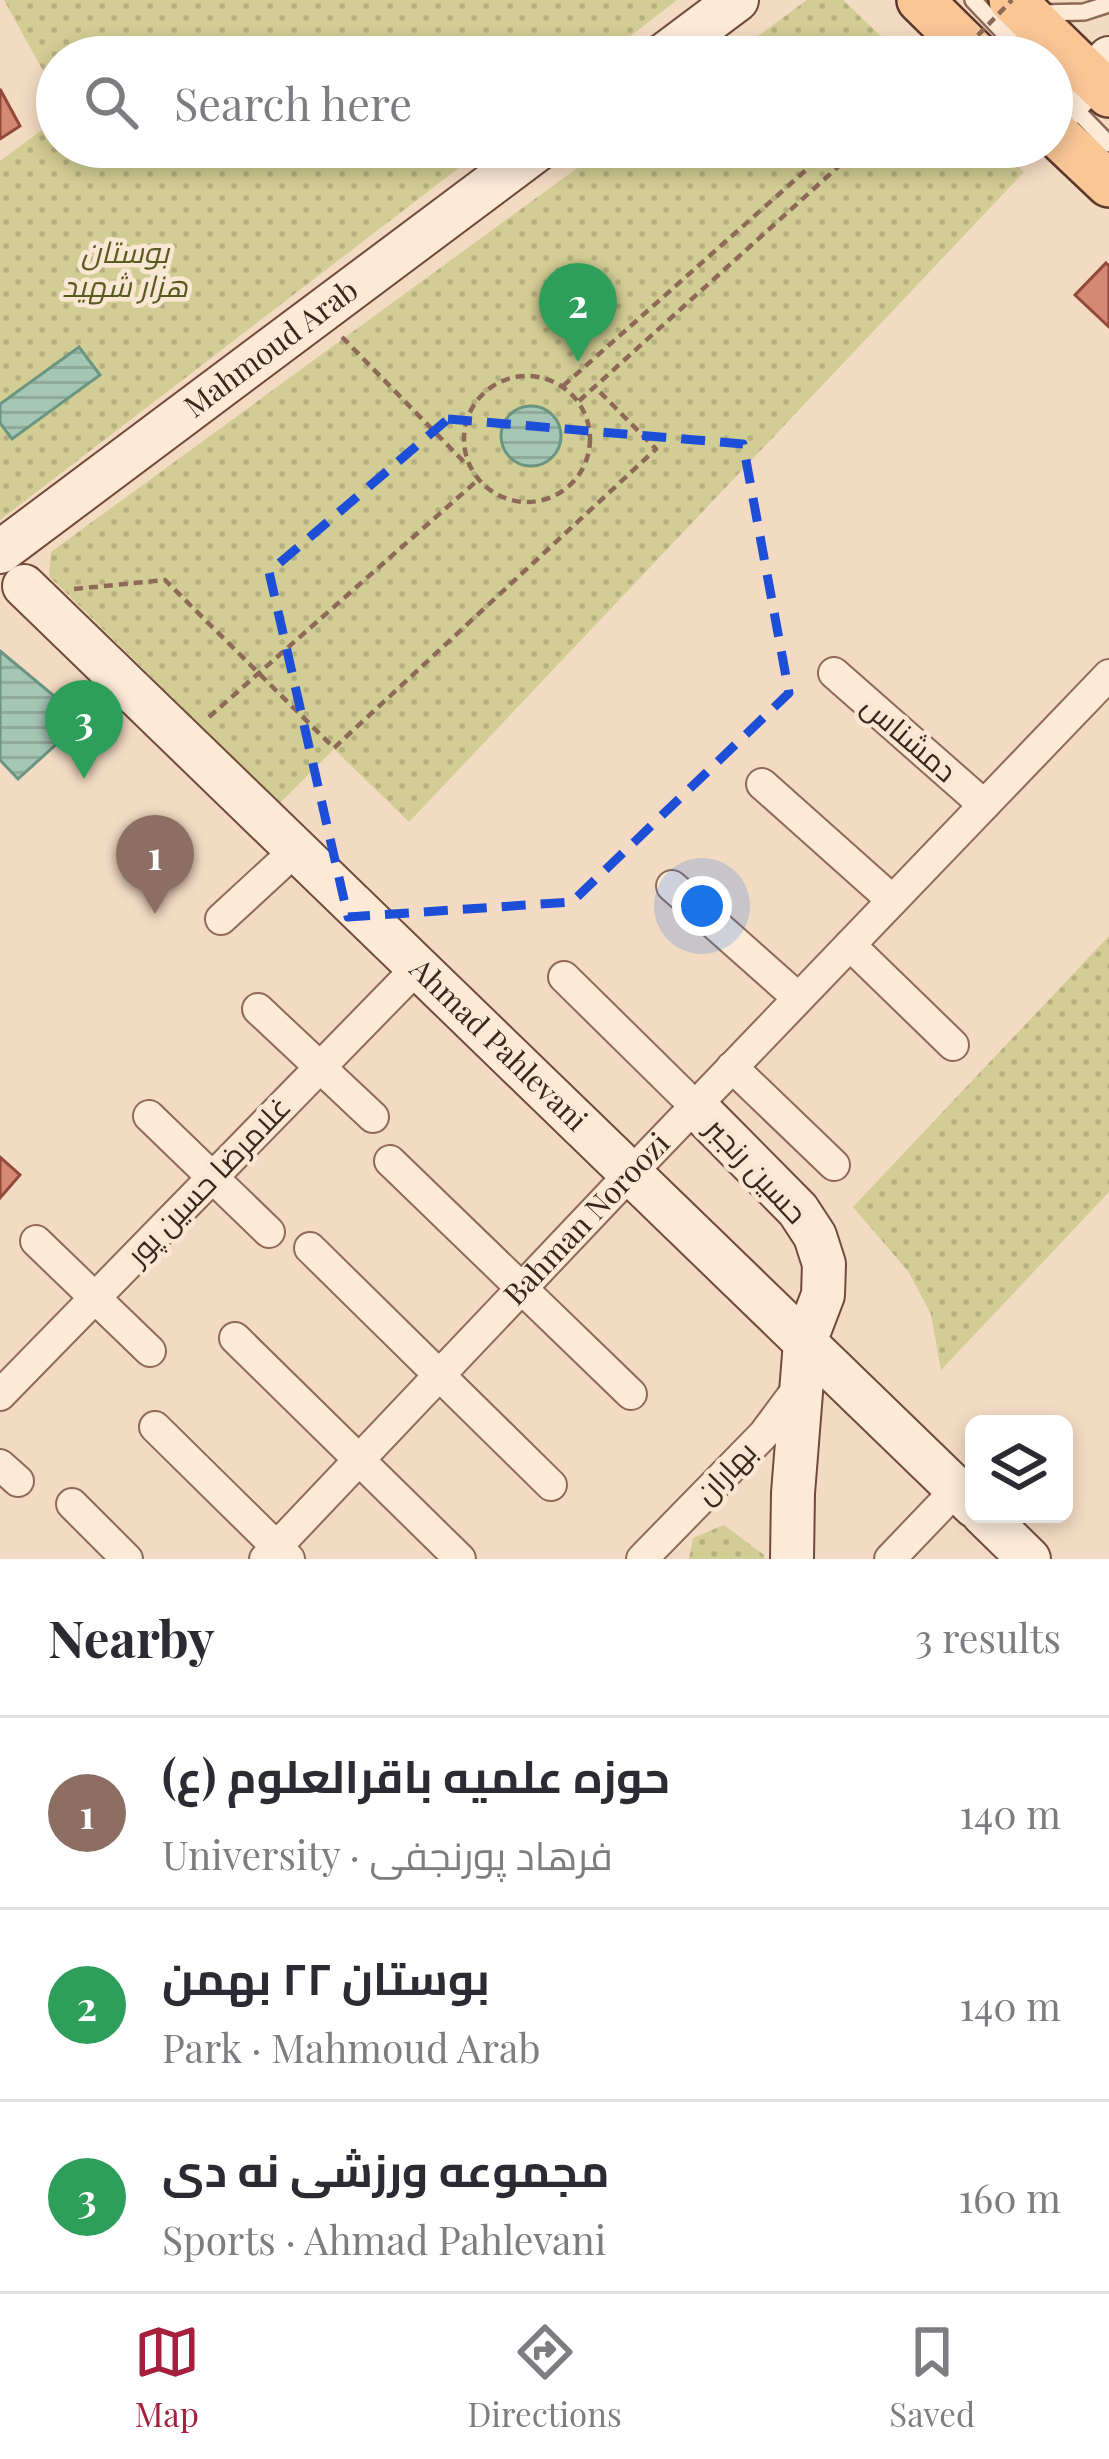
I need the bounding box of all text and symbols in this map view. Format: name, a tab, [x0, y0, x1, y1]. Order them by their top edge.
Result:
search box	[36, 36, 1073, 168]
icon: search	[78, 69, 144, 135]
text: Search here	[174, 72, 412, 132]
park label: بوستان هزار شهید	[62, 231, 188, 305]
pin: 2	[539, 263, 617, 362]
street label: Mahmoud Arab	[175, 269, 365, 425]
pin: 3	[45, 680, 123, 779]
street label: دمشناس	[854, 685, 966, 790]
pin: 1	[116, 815, 194, 914]
your location	[672, 876, 732, 936]
street label: Ahmad Pahlevani	[401, 948, 597, 1139]
street label: غلامرضا حسین پور	[115, 1087, 299, 1275]
street label: حسین رنجبر	[697, 1106, 817, 1231]
street label: Bahman Noroozi	[494, 1123, 677, 1313]
map controls	[965, 1415, 1073, 1523]
button: layers	[965, 1415, 1073, 1523]
street label: بهاران	[685, 1432, 764, 1512]
text: Nearby	[48, 1603, 214, 1671]
text: 3 results	[915, 1611, 1061, 1663]
text: حوزه علمیه باقرالعلوم (ع)	[162, 1744, 670, 1804]
text: 1	[80, 1787, 94, 1839]
text: 140 m	[960, 1787, 1061, 1839]
text: University · فرهاد پورنجفی	[162, 1828, 613, 1880]
text: بوستان ۲۲ بهمن	[162, 1946, 490, 2006]
text: 2	[77, 1979, 97, 2031]
text: 140 m	[960, 1979, 1061, 2031]
text: Park · Mahmoud Arab	[162, 2021, 540, 2073]
text: مجموعه ورزشی نه دی	[162, 2138, 610, 2198]
text: 3	[77, 2171, 97, 2223]
text: 160 m	[959, 2171, 1061, 2223]
text: Sports · Ahmad Pahlevani	[162, 2213, 606, 2265]
tab: Map	[134, 2319, 200, 2435]
tab: Directions	[467, 2319, 622, 2435]
tab: Saved	[889, 2319, 975, 2435]

